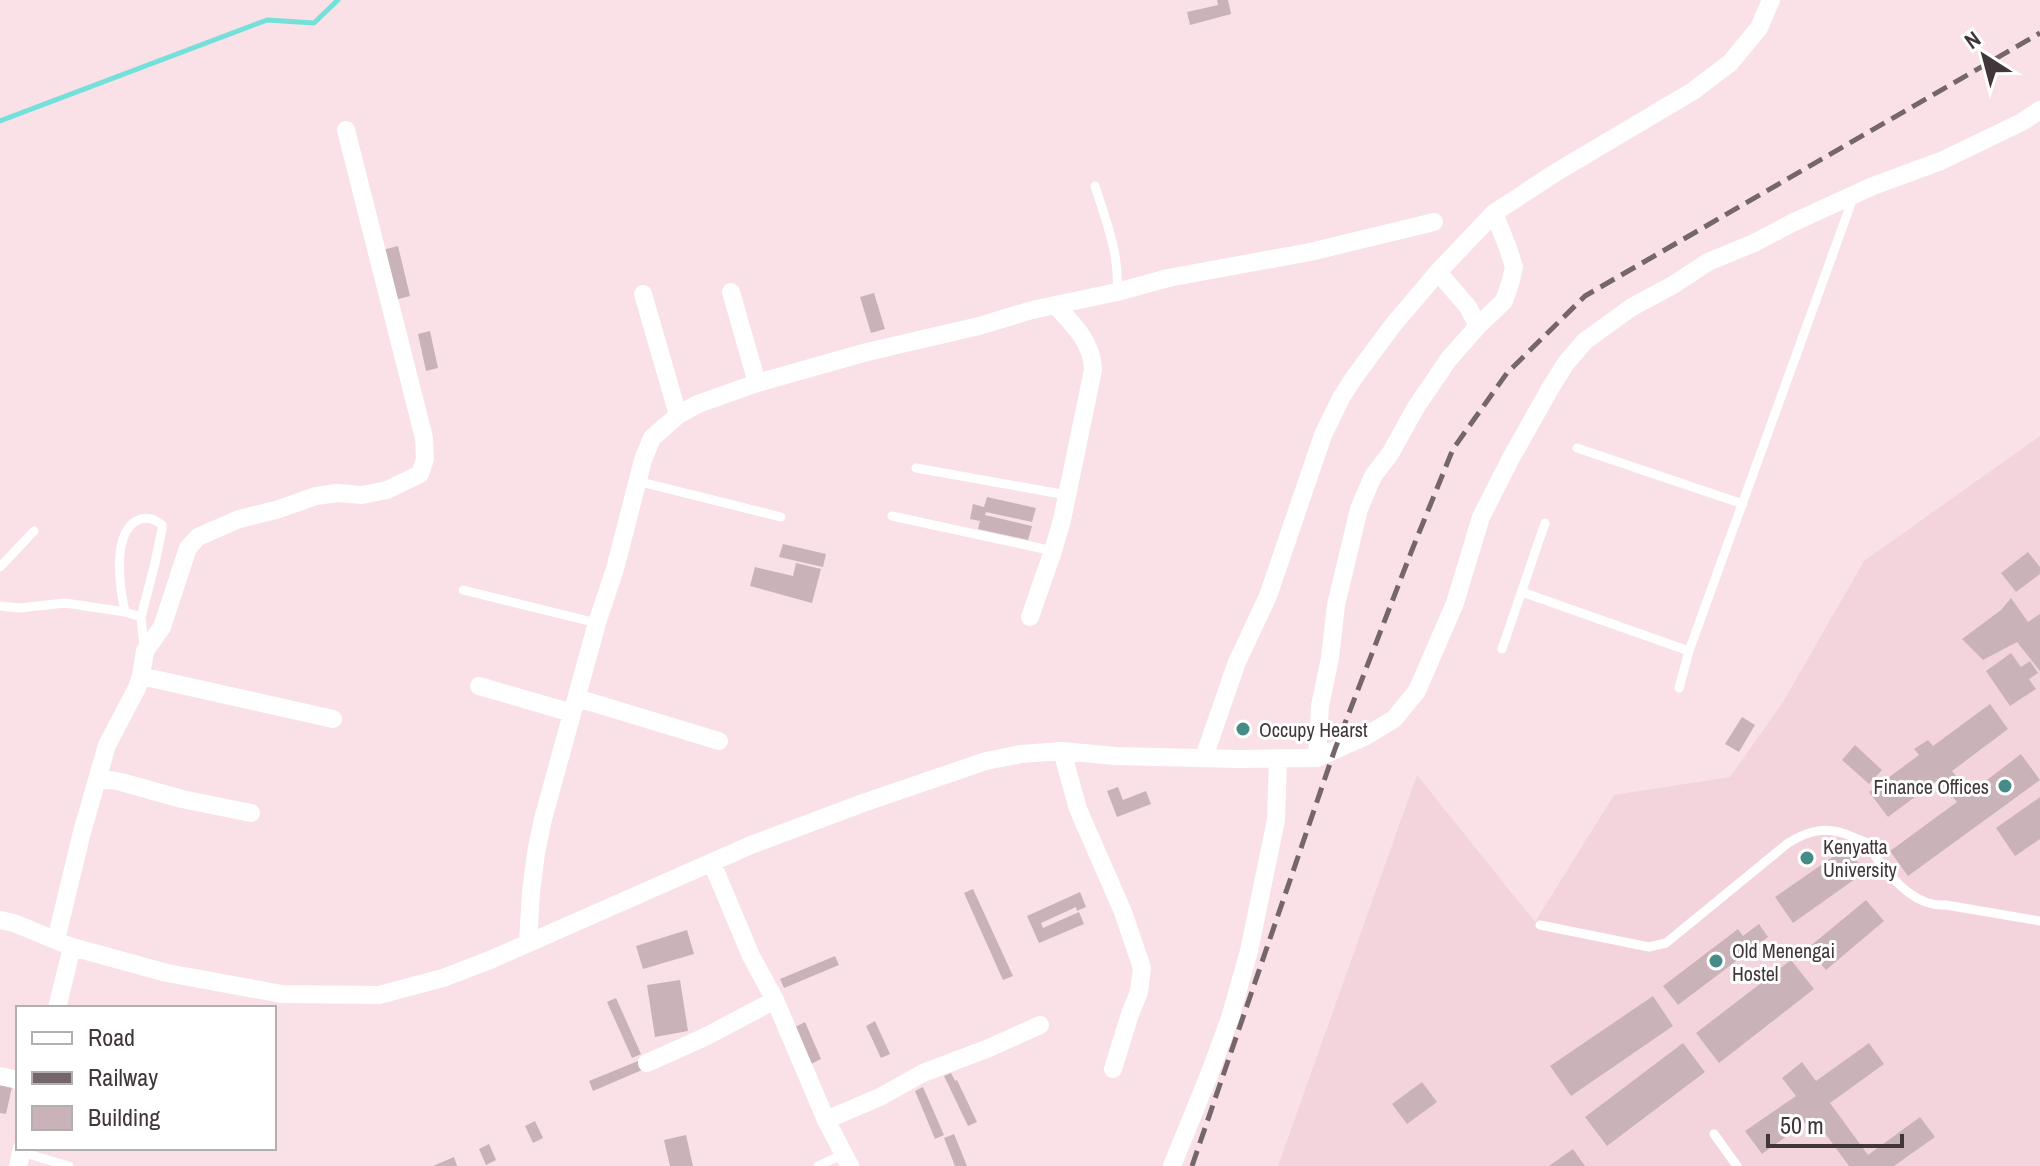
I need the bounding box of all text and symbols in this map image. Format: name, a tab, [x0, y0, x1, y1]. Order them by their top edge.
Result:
north arrow	[1944, 16, 2024, 96]
text: N	[1958, 24, 1986, 56]
place label: Occupy Hearst	[1259, 716, 1368, 743]
marker: Occupy Hearst	[1234, 720, 1252, 738]
place label: Finance Offices	[1874, 773, 1989, 800]
marker: Finance Offices	[1996, 777, 2014, 795]
place label: Kenyatta University	[1823, 833, 1898, 883]
marker: Kenyatta University	[1798, 849, 1816, 867]
place label: Old Menengai Hostel	[1732, 937, 1835, 987]
marker: Old Menengai Hostel	[1707, 952, 1725, 970]
legend	[16, 1006, 276, 1150]
text: Road	[88, 1021, 135, 1053]
text: Railway	[88, 1061, 158, 1093]
scale bar	[1768, 1098, 1902, 1148]
text: Building	[88, 1101, 160, 1133]
text: 50 m	[1780, 1109, 1824, 1141]

